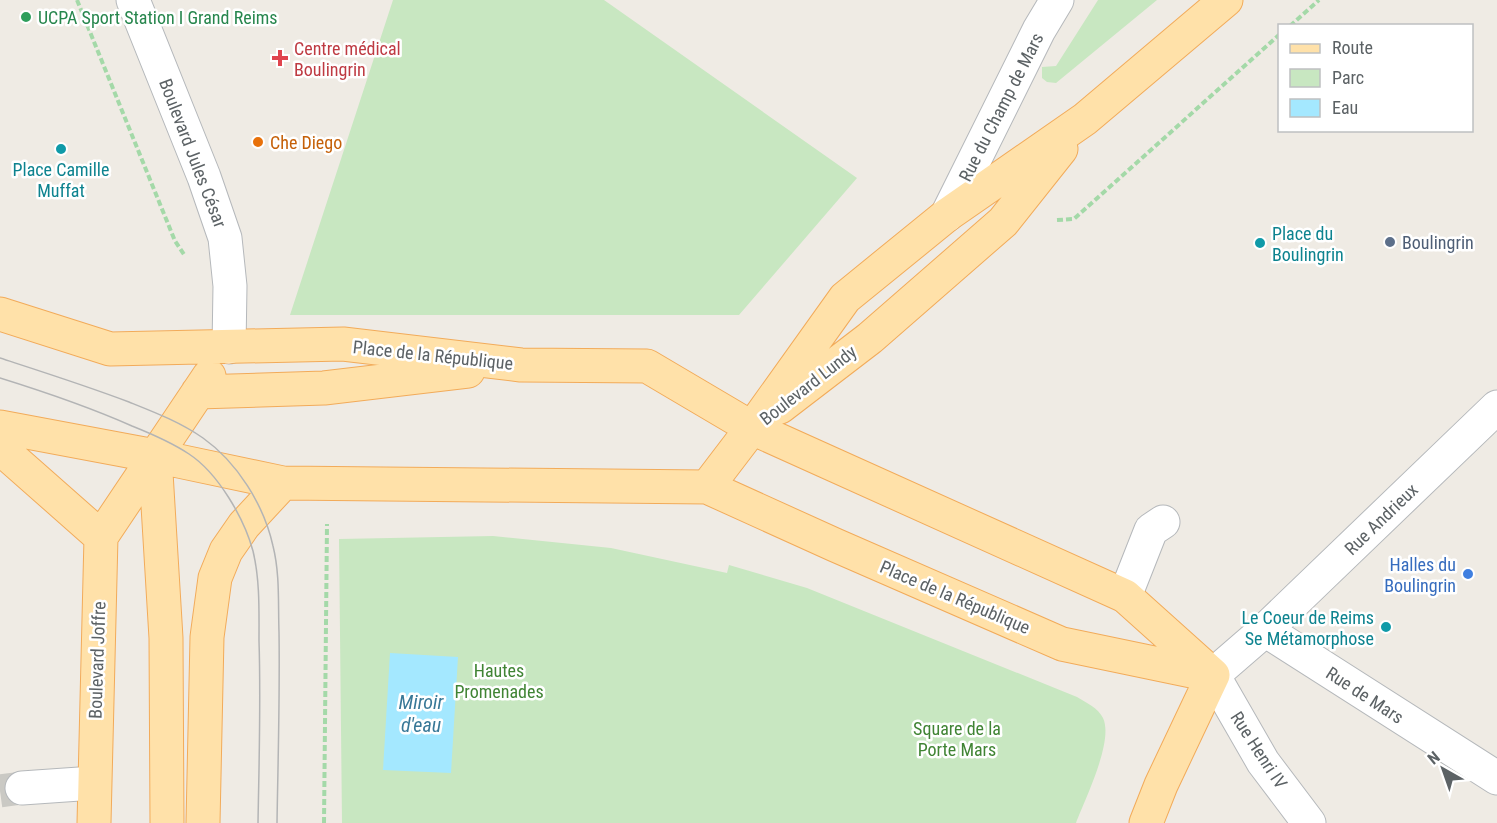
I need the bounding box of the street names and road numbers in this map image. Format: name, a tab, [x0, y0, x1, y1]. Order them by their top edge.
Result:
street label: Rue du Champ de Mars	[954, 29, 1048, 185]
street label: Boulevard Jules César	[155, 76, 231, 231]
street label: Place de la République	[352, 336, 514, 374]
street label: Boulevard Lundy	[756, 341, 861, 429]
street label: Rue Andrieux	[1340, 479, 1422, 559]
street label: Place de la République	[877, 556, 1033, 638]
street label: Boulevard Joffre	[84, 601, 110, 719]
street label: Rue de Mars	[1322, 662, 1408, 728]
street label: Rue Henri IV	[1226, 708, 1292, 792]

